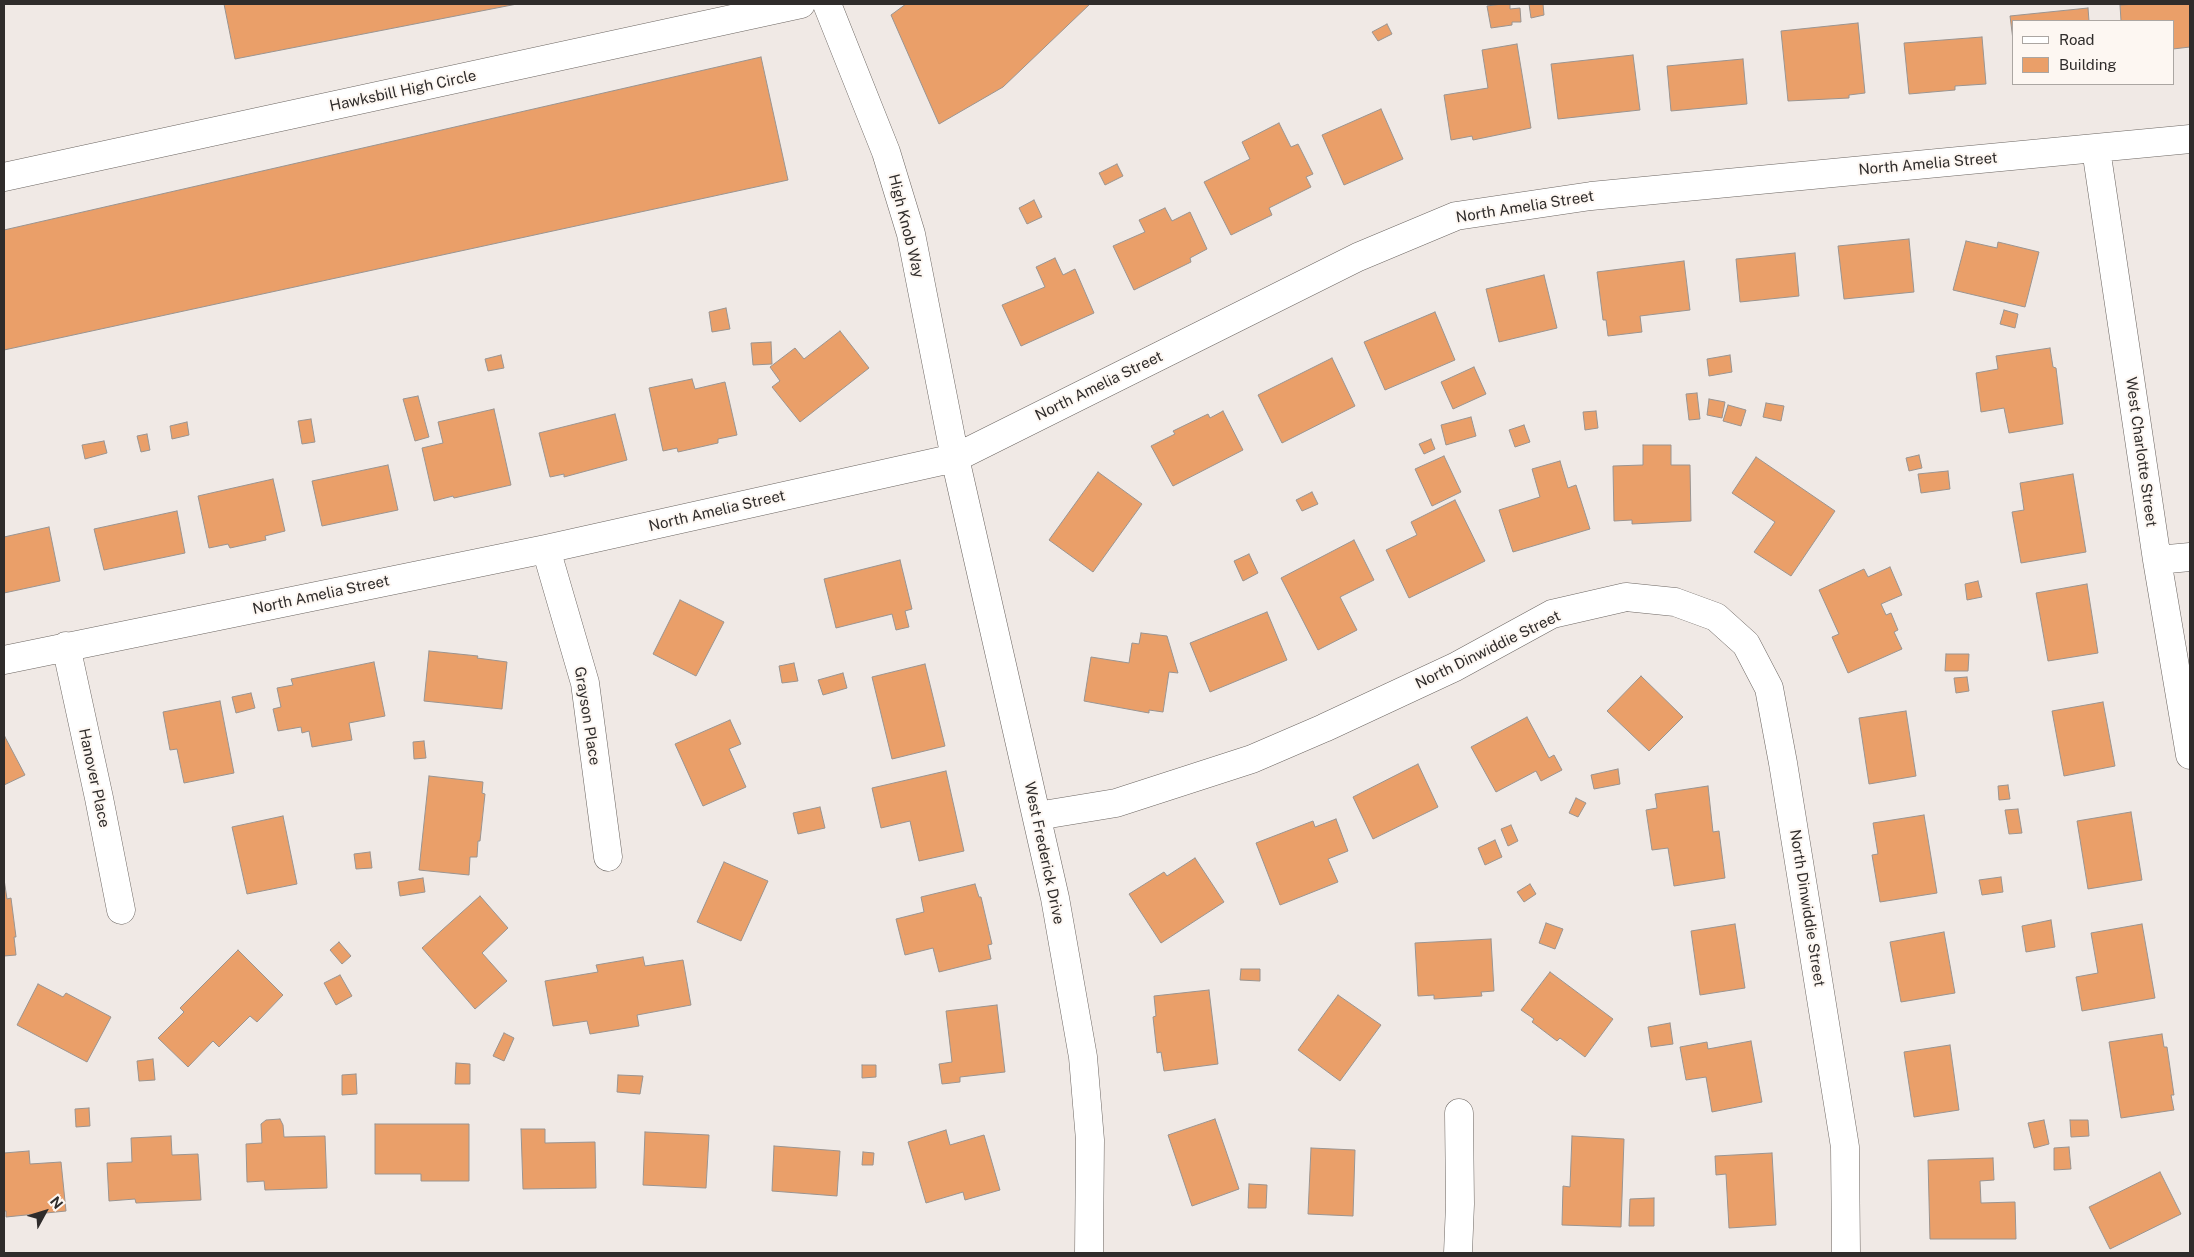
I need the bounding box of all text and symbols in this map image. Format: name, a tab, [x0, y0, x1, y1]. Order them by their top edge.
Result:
legend	[2012, 20, 2174, 85]
text: Road	[2059, 31, 2095, 48]
text: Building	[2059, 56, 2117, 73]
street label: Hawksbill High Circle	[328, 67, 478, 115]
street label: North Amelia Street	[1858, 149, 1998, 179]
street label: High Knob Way	[884, 172, 928, 280]
street label: North Amelia Street	[1455, 187, 1595, 227]
street label: North Amelia Street	[1032, 347, 1166, 425]
street label: West Charlotte Street	[2122, 376, 2160, 528]
street label: North Amelia Street	[647, 487, 787, 535]
street label: North Amelia Street	[251, 572, 391, 618]
street label: North Dinwiddie Street	[1413, 607, 1563, 693]
street label: Grayson Place	[570, 665, 604, 767]
street label: Hanover Place	[75, 727, 113, 829]
street label: West Frederick Drive	[1020, 780, 1068, 926]
street label: North Dinwiddie Street	[1786, 828, 1828, 988]
north arrow	[20, 1187, 70, 1237]
text: N	[47, 1193, 66, 1212]

